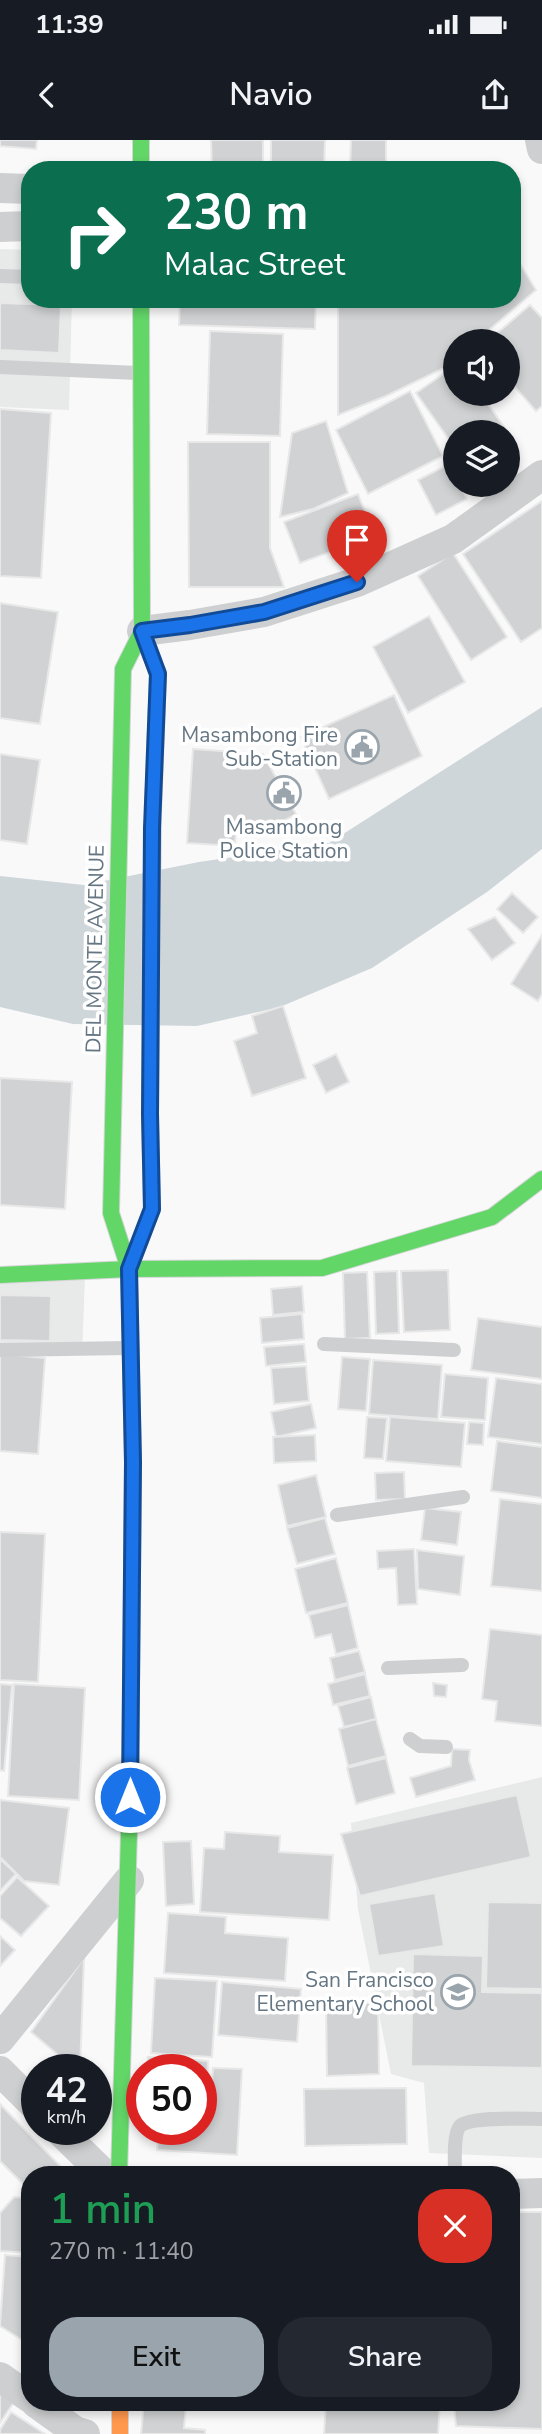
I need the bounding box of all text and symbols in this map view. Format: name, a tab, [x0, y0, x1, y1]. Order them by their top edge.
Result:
text: 11:39	[35, 7, 104, 42]
text: Navio	[229, 73, 313, 116]
icon: back	[28, 76, 66, 114]
icon: share	[476, 76, 514, 114]
text: 230 m	[164, 179, 308, 246]
icon: right	[49, 189, 140, 280]
text: Malac Street	[164, 243, 345, 286]
map controls	[443, 329, 520, 497]
button: sound	[443, 329, 520, 406]
button: layers	[443, 420, 520, 497]
pin	[327, 510, 387, 582]
icon: arrive	[338, 521, 376, 559]
place label: Masambong Fire Sub-Station	[181, 721, 338, 773]
public building icon: Masambong Fire Sub-Station	[343, 728, 381, 766]
public building icon: Masambong Police Station	[265, 774, 303, 812]
place label: Masambong Police Station	[220, 813, 348, 865]
street label: DEL MONTE AVENUE	[79, 845, 111, 1053]
position arrow	[93, 1760, 167, 1834]
place label: San Francisco Elementary School	[256, 1966, 435, 2018]
school or university icon: San Francisco Elementary School	[439, 1973, 477, 2011]
speed limit sign: 50	[126, 2054, 217, 2145]
text: 42	[45, 2067, 88, 2114]
text: km/h	[47, 2105, 86, 2129]
text: 1 min	[49, 2181, 156, 2238]
button: close	[418, 2189, 492, 2263]
text: 270 m · 11:40	[49, 2236, 194, 2267]
button: Exit	[49, 2317, 264, 2397]
button: Share	[278, 2317, 492, 2397]

